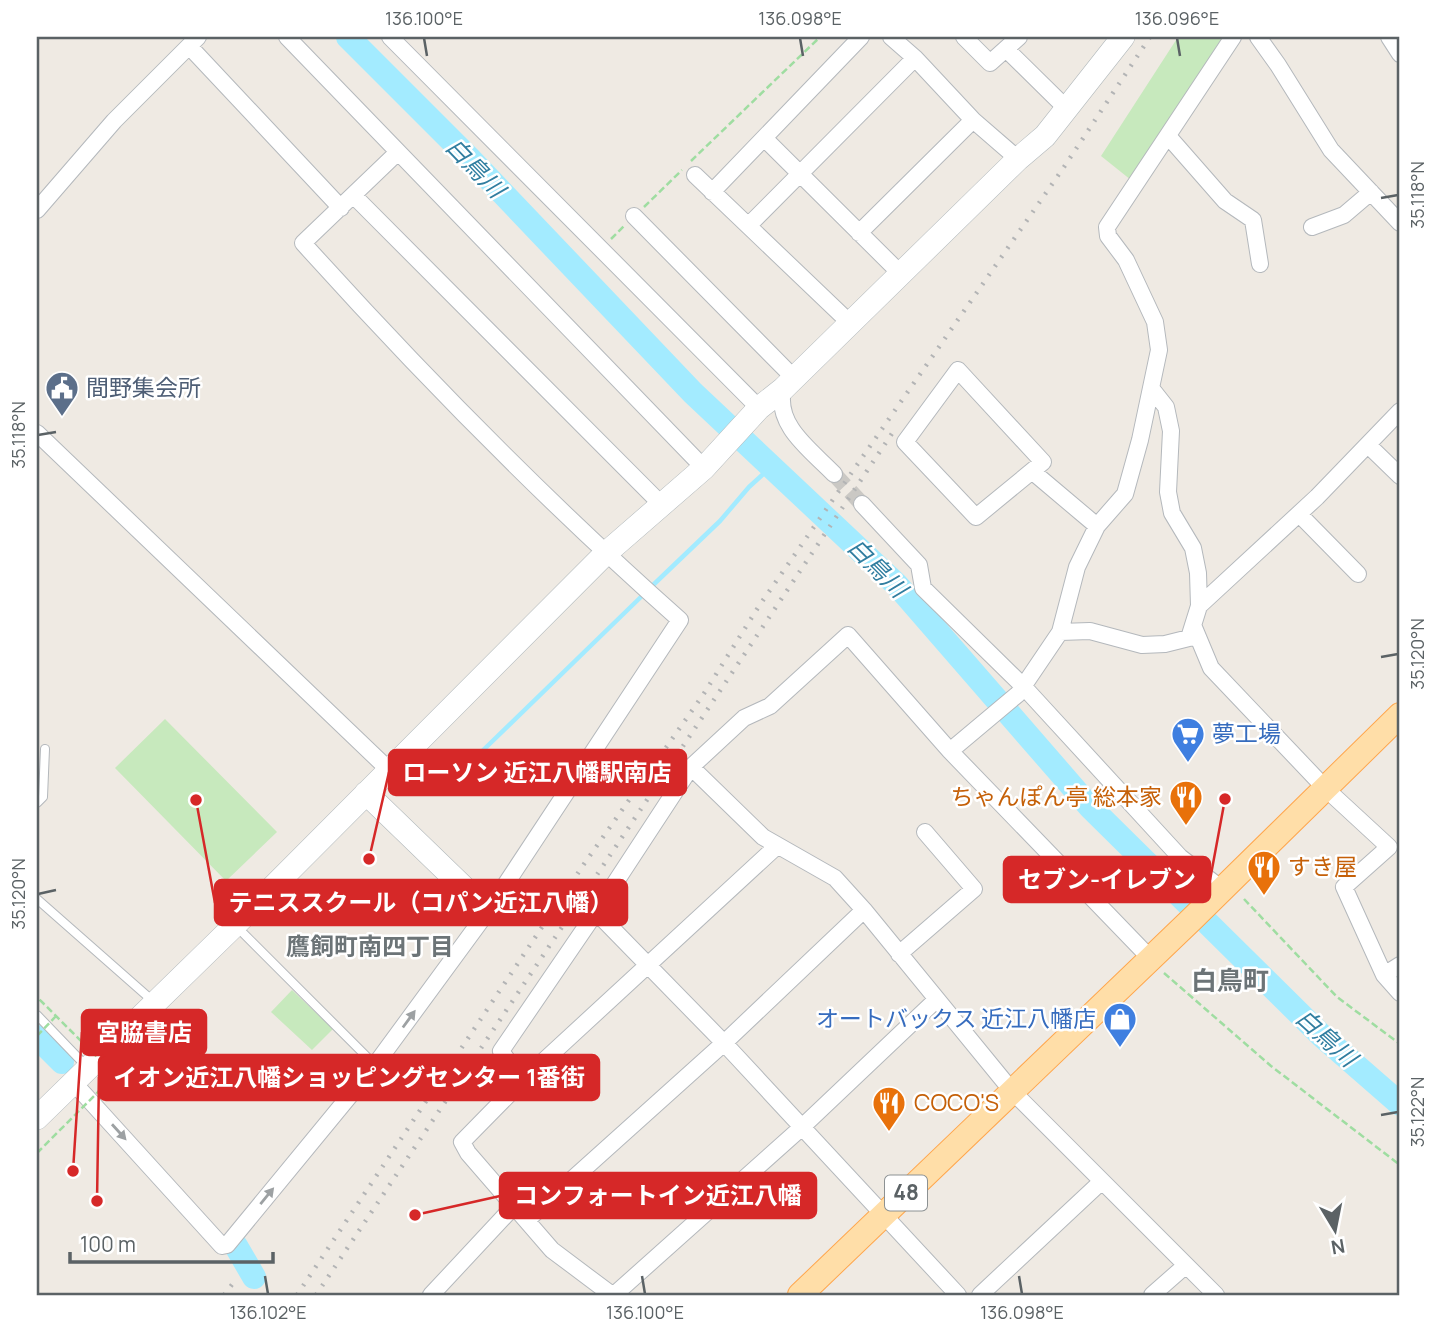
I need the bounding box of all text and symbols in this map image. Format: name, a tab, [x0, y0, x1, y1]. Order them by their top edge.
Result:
text: 136.100°E	[385, 6, 463, 30]
text: 136.098°E	[758, 6, 842, 30]
text: 136.096°E	[1135, 6, 1219, 30]
water label: 白鳥川	[439, 130, 515, 206]
text: 35.118°N	[1405, 161, 1429, 229]
public building icon: 間野集会所	[43, 369, 81, 418]
place label: 間野集会所	[86, 371, 201, 403]
text: 35.118°N	[6, 401, 30, 469]
water label: 白鳥川	[841, 530, 917, 606]
text: 35.120°N	[1405, 618, 1429, 690]
supermarket icon: 夢工場	[1169, 715, 1207, 764]
place label: 夢工場	[1212, 717, 1281, 749]
callout: ローソン 近江八幡駅南店	[389, 750, 686, 795]
text: ローソン 近江八幡駅南店	[403, 755, 671, 788]
restaurant icon: ちゃんぽん亭 総本家	[1167, 778, 1205, 827]
place label: ちゃんぽん亭 総本家	[950, 780, 1162, 812]
restaurant icon: すき屋	[1245, 848, 1283, 897]
place label: すき屋	[1288, 850, 1357, 882]
callout: セブン-イレブン	[1004, 857, 1210, 902]
text: 35.120°N	[6, 858, 30, 930]
text: セブン-イレブン	[1018, 862, 1196, 895]
callout: テニススクール（コパン近江八幡）	[215, 880, 627, 925]
text: テニススクール（コパン近江八幡）	[228, 885, 614, 918]
district label: 鷹飼町南四丁目	[286, 929, 454, 962]
district label: 白鳥町	[1191, 962, 1269, 998]
shop icon: オートバックス 近江八幡店	[1101, 1000, 1139, 1049]
water label: 白鳥川	[1289, 1001, 1367, 1075]
place label: オートバックス 近江八幡店	[816, 1002, 1096, 1034]
callout: 宮脇書店	[82, 1010, 206, 1055]
one-way arrow	[401, 1010, 416, 1028]
text: 宮脇書店	[96, 1015, 192, 1048]
callout: イオン近江八幡ショッピングセンター 1番街	[99, 1055, 599, 1100]
text: イオン近江八幡ショッピングセンター 1番街	[113, 1060, 585, 1093]
text: 35.122°N	[1405, 1077, 1429, 1147]
restaurant icon: COCO'S	[870, 1084, 908, 1133]
place label: COCO'S	[914, 1086, 999, 1118]
one-way arrow	[111, 1123, 127, 1140]
callout: コンフォートイン近江八幡	[500, 1173, 816, 1218]
road number: 48	[885, 1176, 927, 1210]
text: コンフォートイン近江八幡	[514, 1178, 802, 1211]
one-way arrow	[259, 1188, 274, 1205]
north arrow	[1300, 1196, 1370, 1266]
scale bar	[70, 1220, 273, 1264]
text: 100 m	[80, 1230, 136, 1258]
text: N	[1329, 1233, 1347, 1261]
text: 136.102°E	[229, 1300, 307, 1324]
text: 136.100°E	[606, 1300, 684, 1324]
text: 136.098°E	[980, 1300, 1064, 1324]

